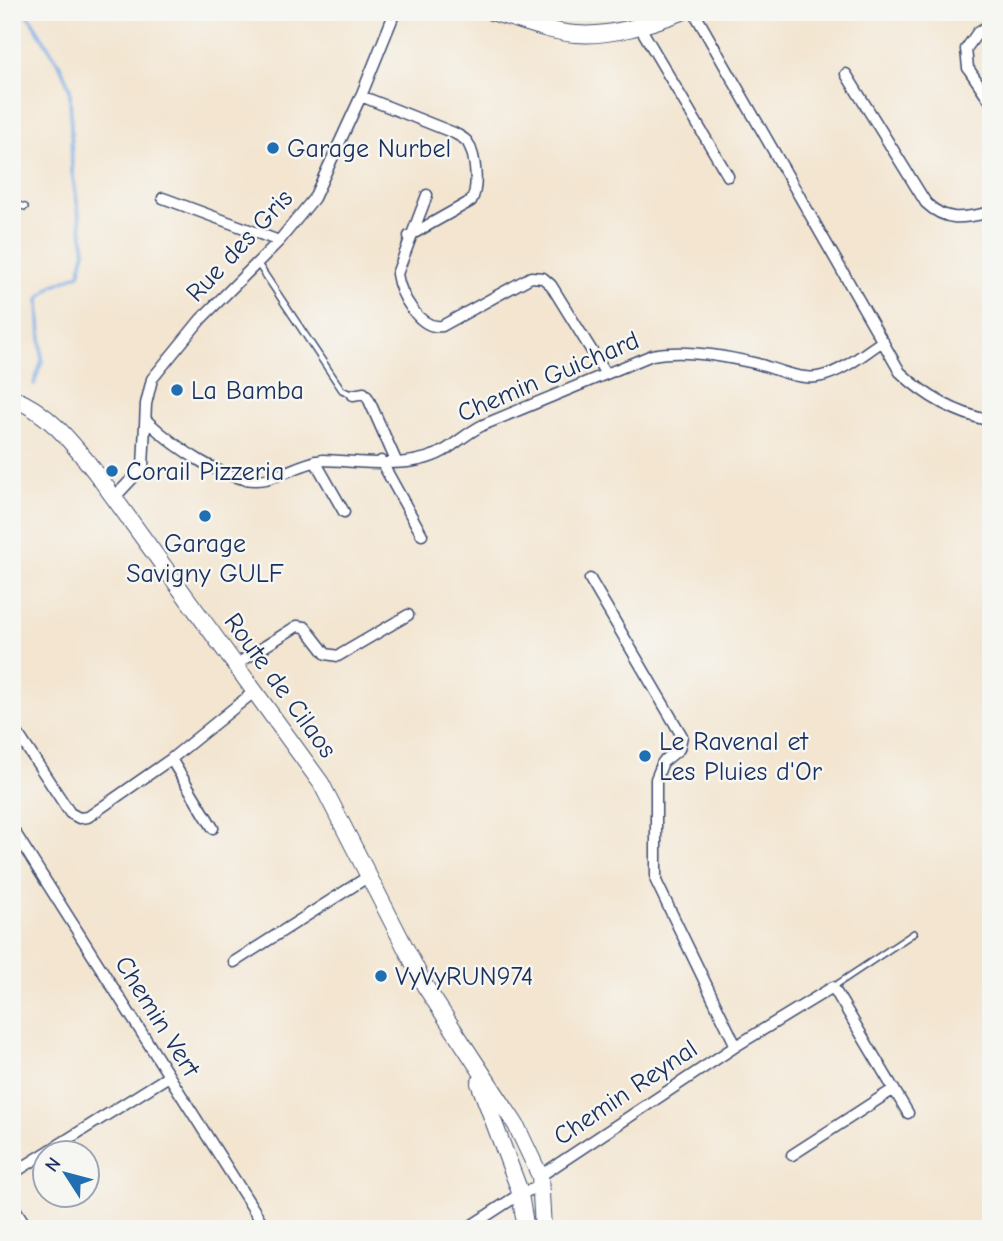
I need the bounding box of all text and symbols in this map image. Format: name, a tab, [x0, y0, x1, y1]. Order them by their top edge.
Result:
place label: Garage Nurbel	[287, 134, 451, 164]
marker: Garage Nurbel	[265, 140, 281, 156]
street label: Rue des Gris	[180, 183, 299, 308]
street label: Chemin Guichard	[453, 325, 644, 429]
place label: La Bamba	[191, 376, 304, 406]
marker: La Bamba	[169, 382, 185, 398]
place label: Corail Pizzeria	[126, 457, 284, 487]
marker: Corail Pizzeria	[104, 463, 120, 479]
marker: Garage Savigny GULF	[197, 508, 213, 524]
place label: Garage Savigny GULF	[126, 529, 284, 589]
street label: Route de Cilaos	[218, 607, 343, 764]
place label: Le Ravenal et Les Pluies d'Or	[659, 727, 823, 787]
marker: Le Ravenal et Les Pluies d'Or	[637, 748, 653, 764]
street label: Chemin Vert	[108, 951, 207, 1084]
place label: VyVyRUN974	[395, 962, 533, 992]
marker: VyVyRUN974	[373, 968, 389, 984]
street label: Chemin Reynal	[548, 1034, 703, 1152]
north arrow	[32, 1140, 102, 1210]
text: N	[41, 1153, 66, 1176]

